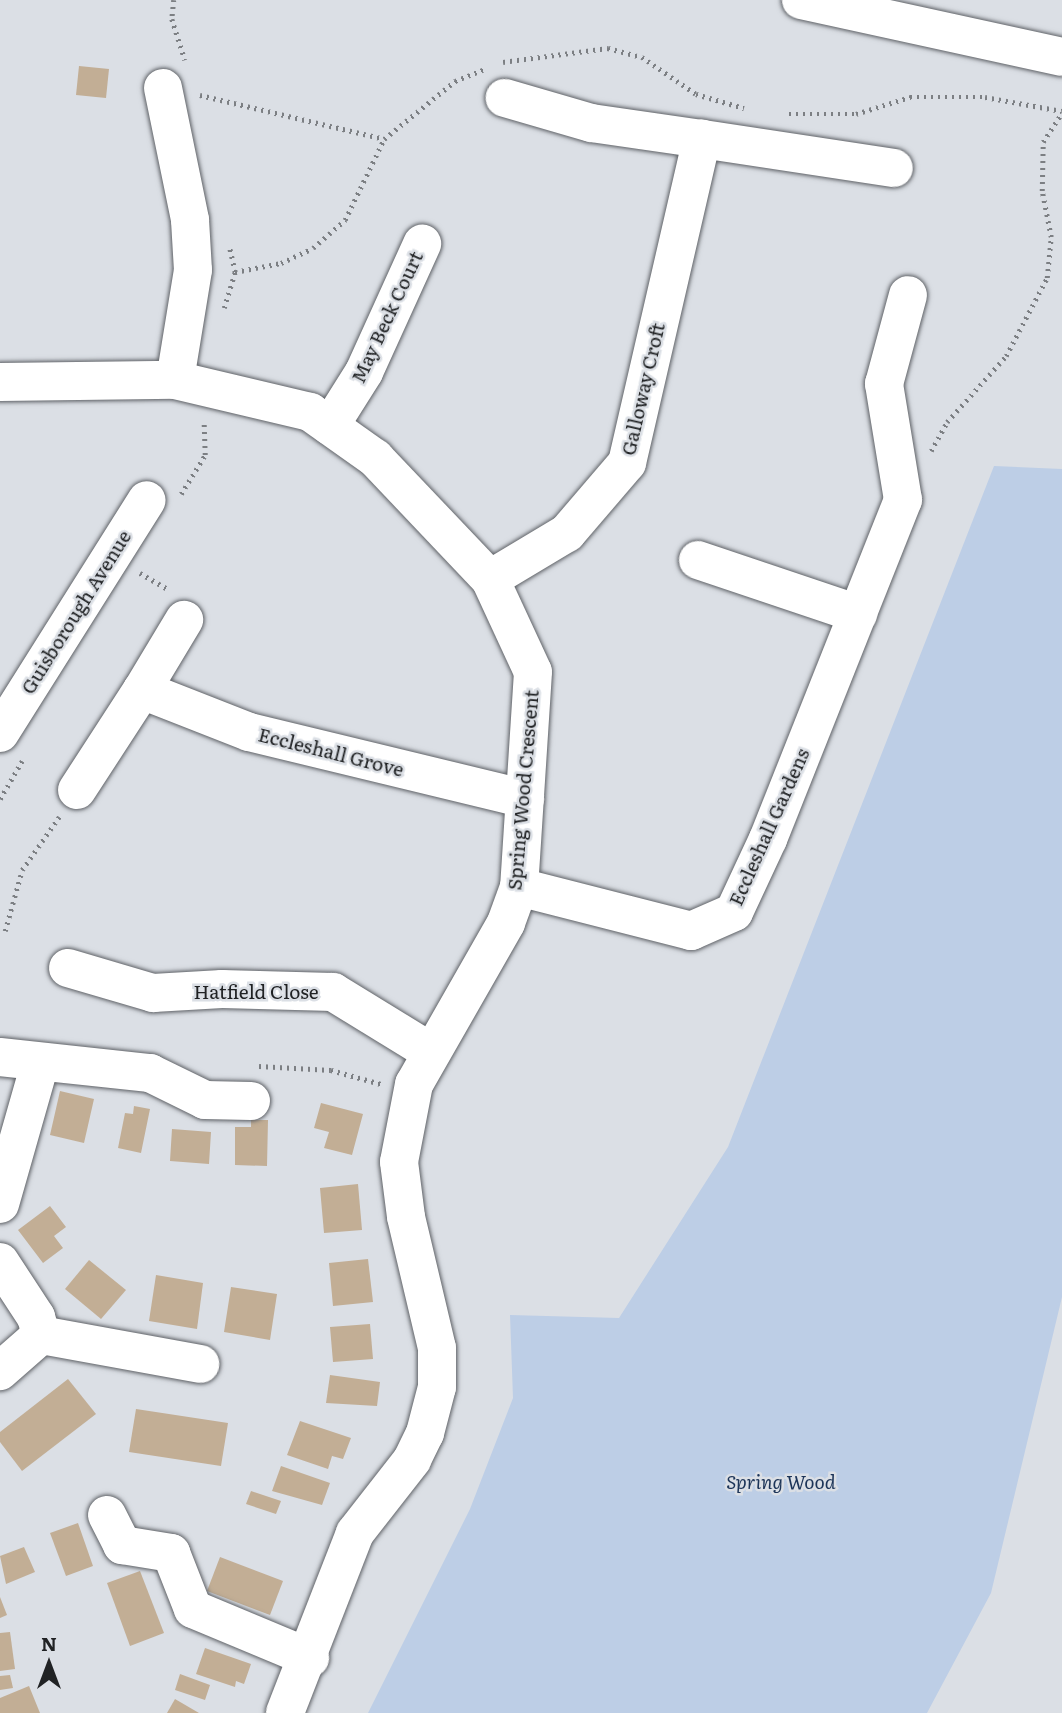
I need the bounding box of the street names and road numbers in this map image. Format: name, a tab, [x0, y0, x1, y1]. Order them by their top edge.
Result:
street label: May Beck Court	[347, 247, 427, 387]
street label: Galloway Croft	[617, 321, 669, 457]
street label: Guisborough Avenue	[16, 526, 136, 698]
street label: Spring Wood Crescent	[503, 689, 543, 891]
street label: Eccleshall Grove	[256, 723, 406, 781]
street label: Eccleshall Gardens	[724, 745, 814, 909]
street label: Hatfield Close	[193, 981, 319, 1003]

